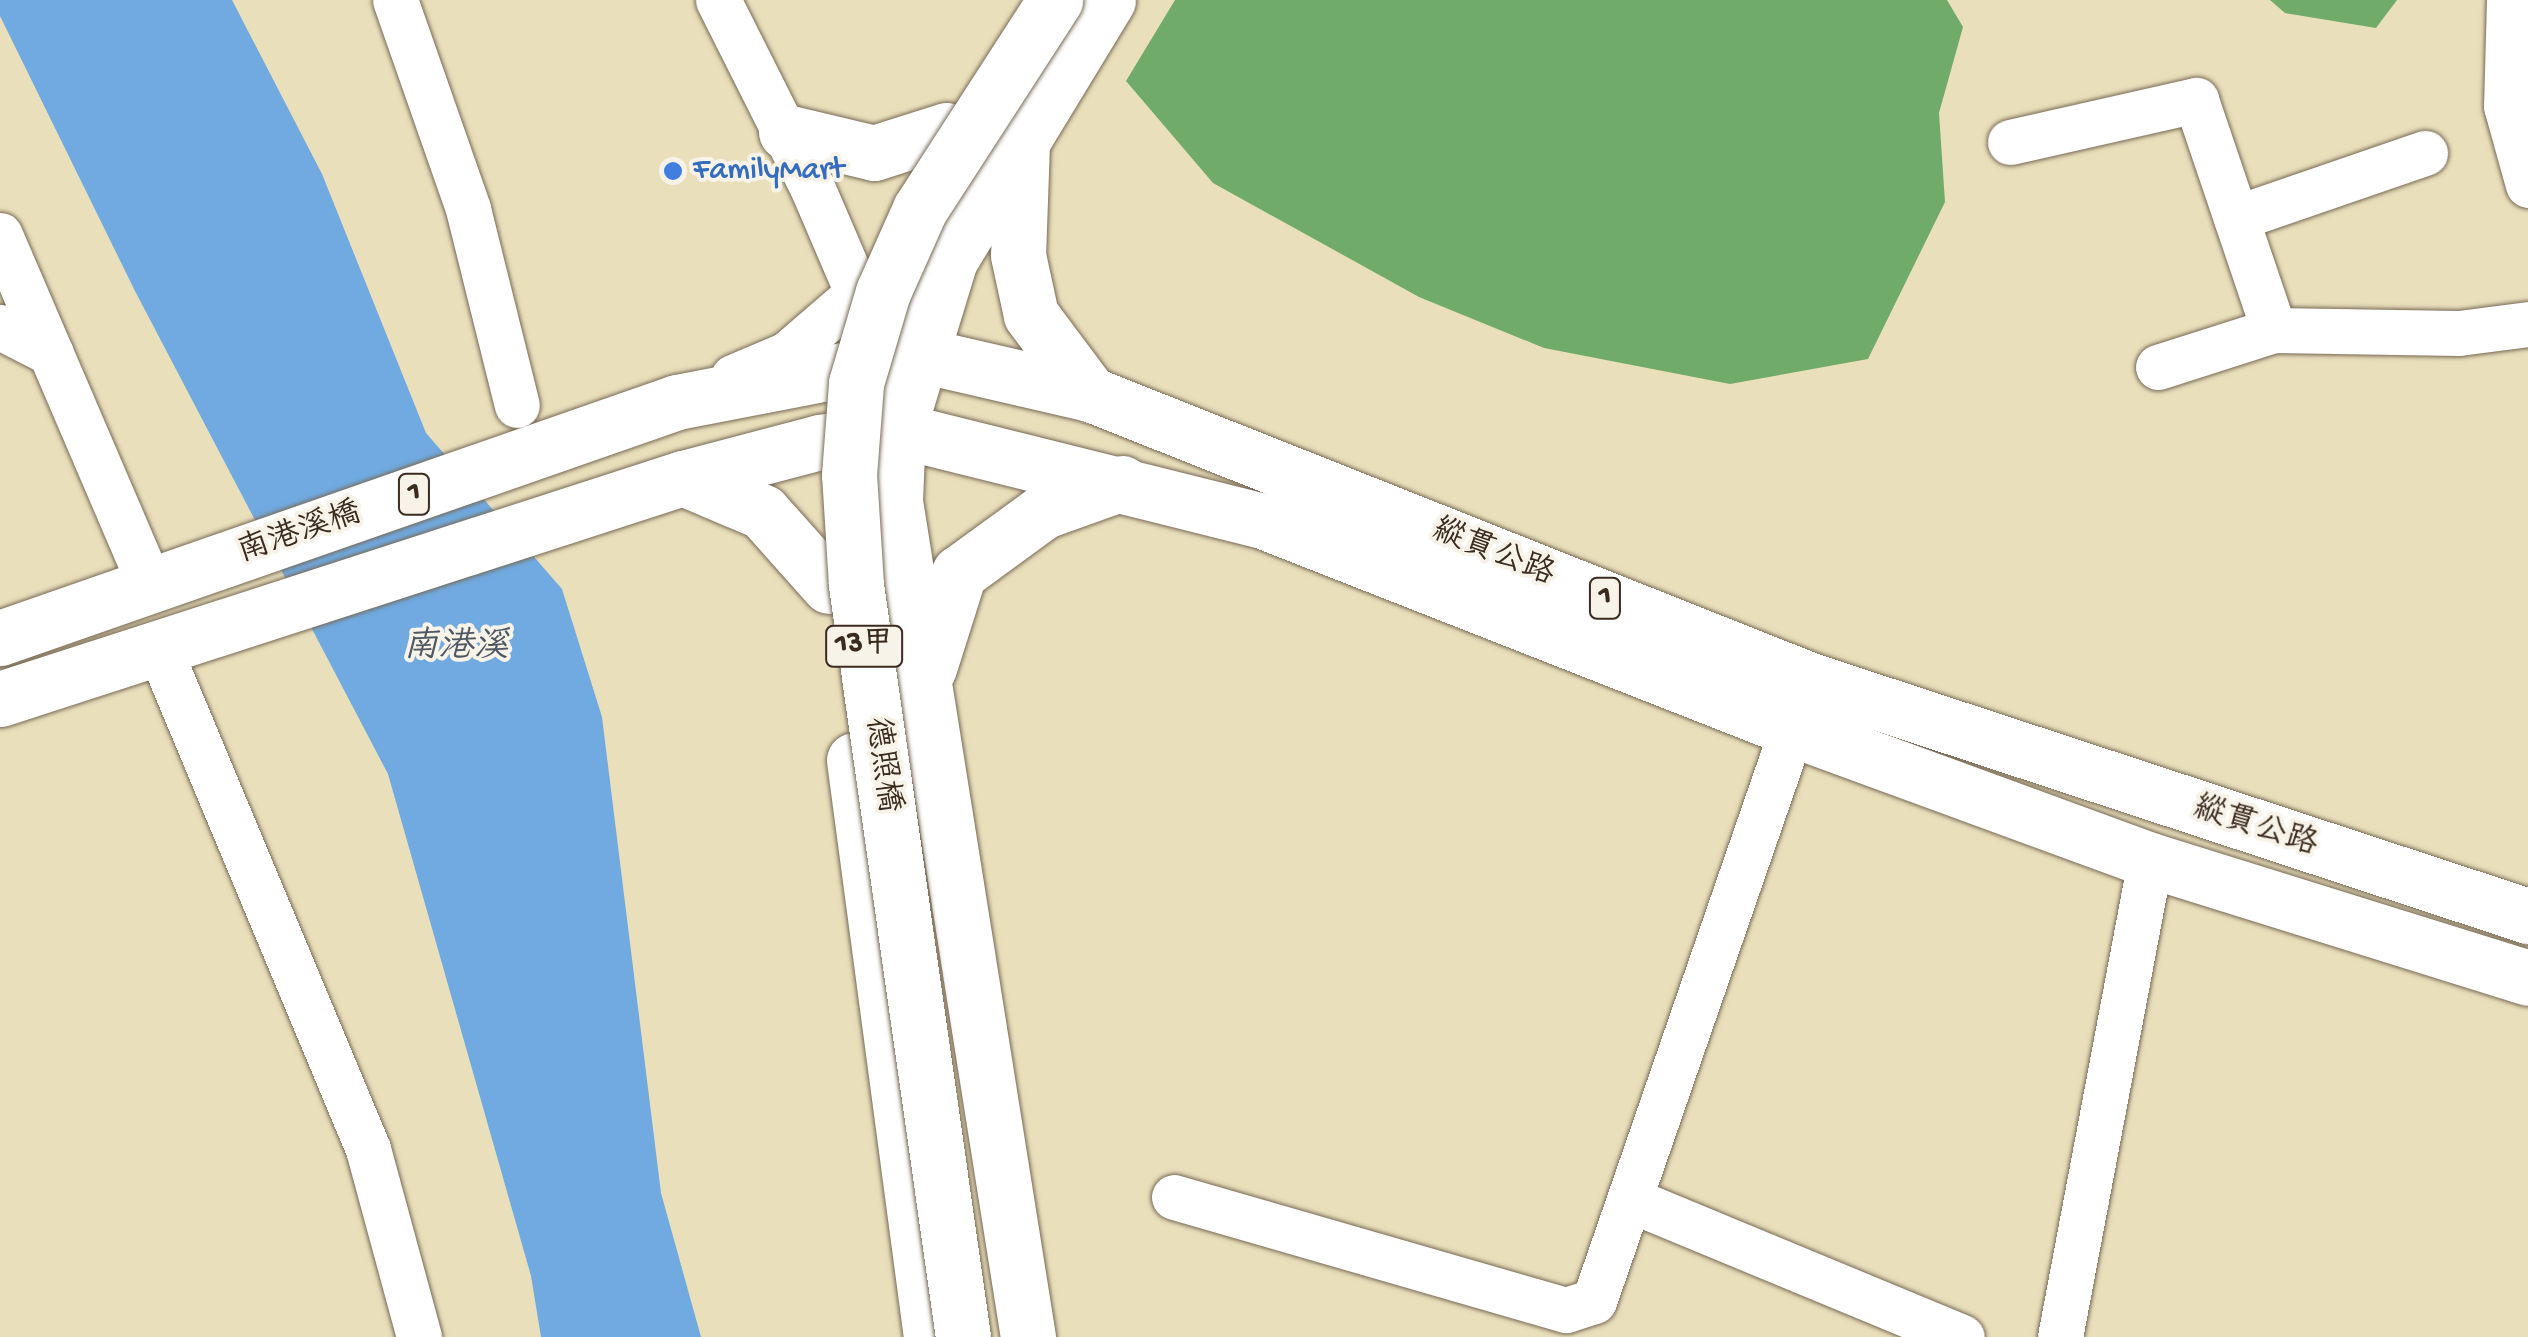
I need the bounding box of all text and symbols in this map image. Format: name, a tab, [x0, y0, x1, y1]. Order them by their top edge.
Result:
place label: FamilyMart	[693, 152, 844, 190]
marker: FamilyMart	[662, 160, 684, 182]
road number: 1	[396, 469, 432, 519]
street label: 南港溪橋	[233, 495, 367, 573]
street label: 縱貫公路	[1426, 512, 1560, 596]
road number: 1	[1588, 573, 1622, 623]
road number: 13甲	[824, 621, 904, 671]
water label: 南港溪	[404, 628, 508, 670]
street label: 德照橋	[855, 715, 907, 815]
street label: 縱貫公路	[2188, 790, 2322, 866]

